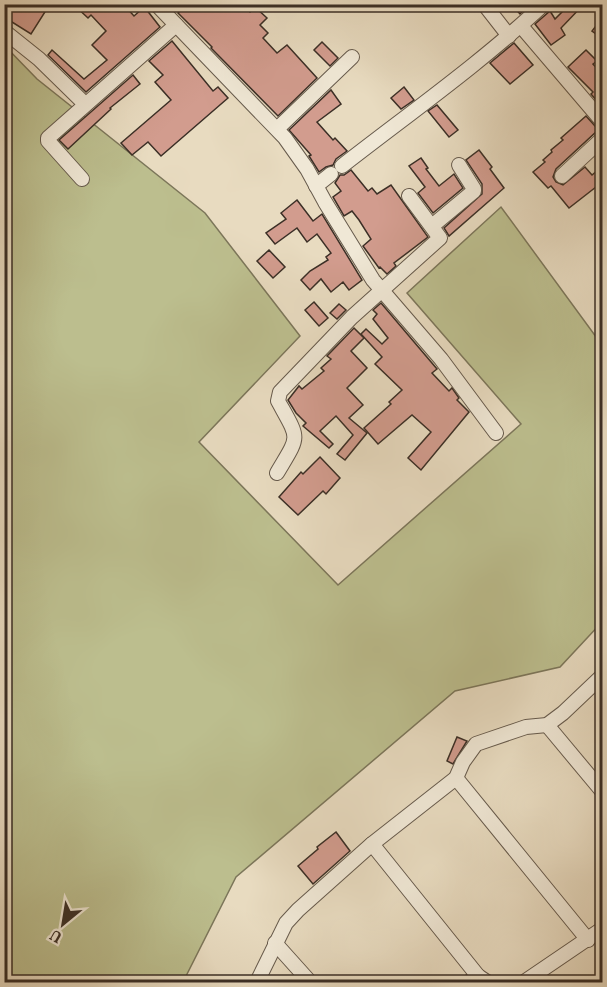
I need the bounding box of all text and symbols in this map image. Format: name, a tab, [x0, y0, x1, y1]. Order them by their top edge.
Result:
north arrow	[33, 894, 93, 954]
text: U	[46, 923, 67, 948]

